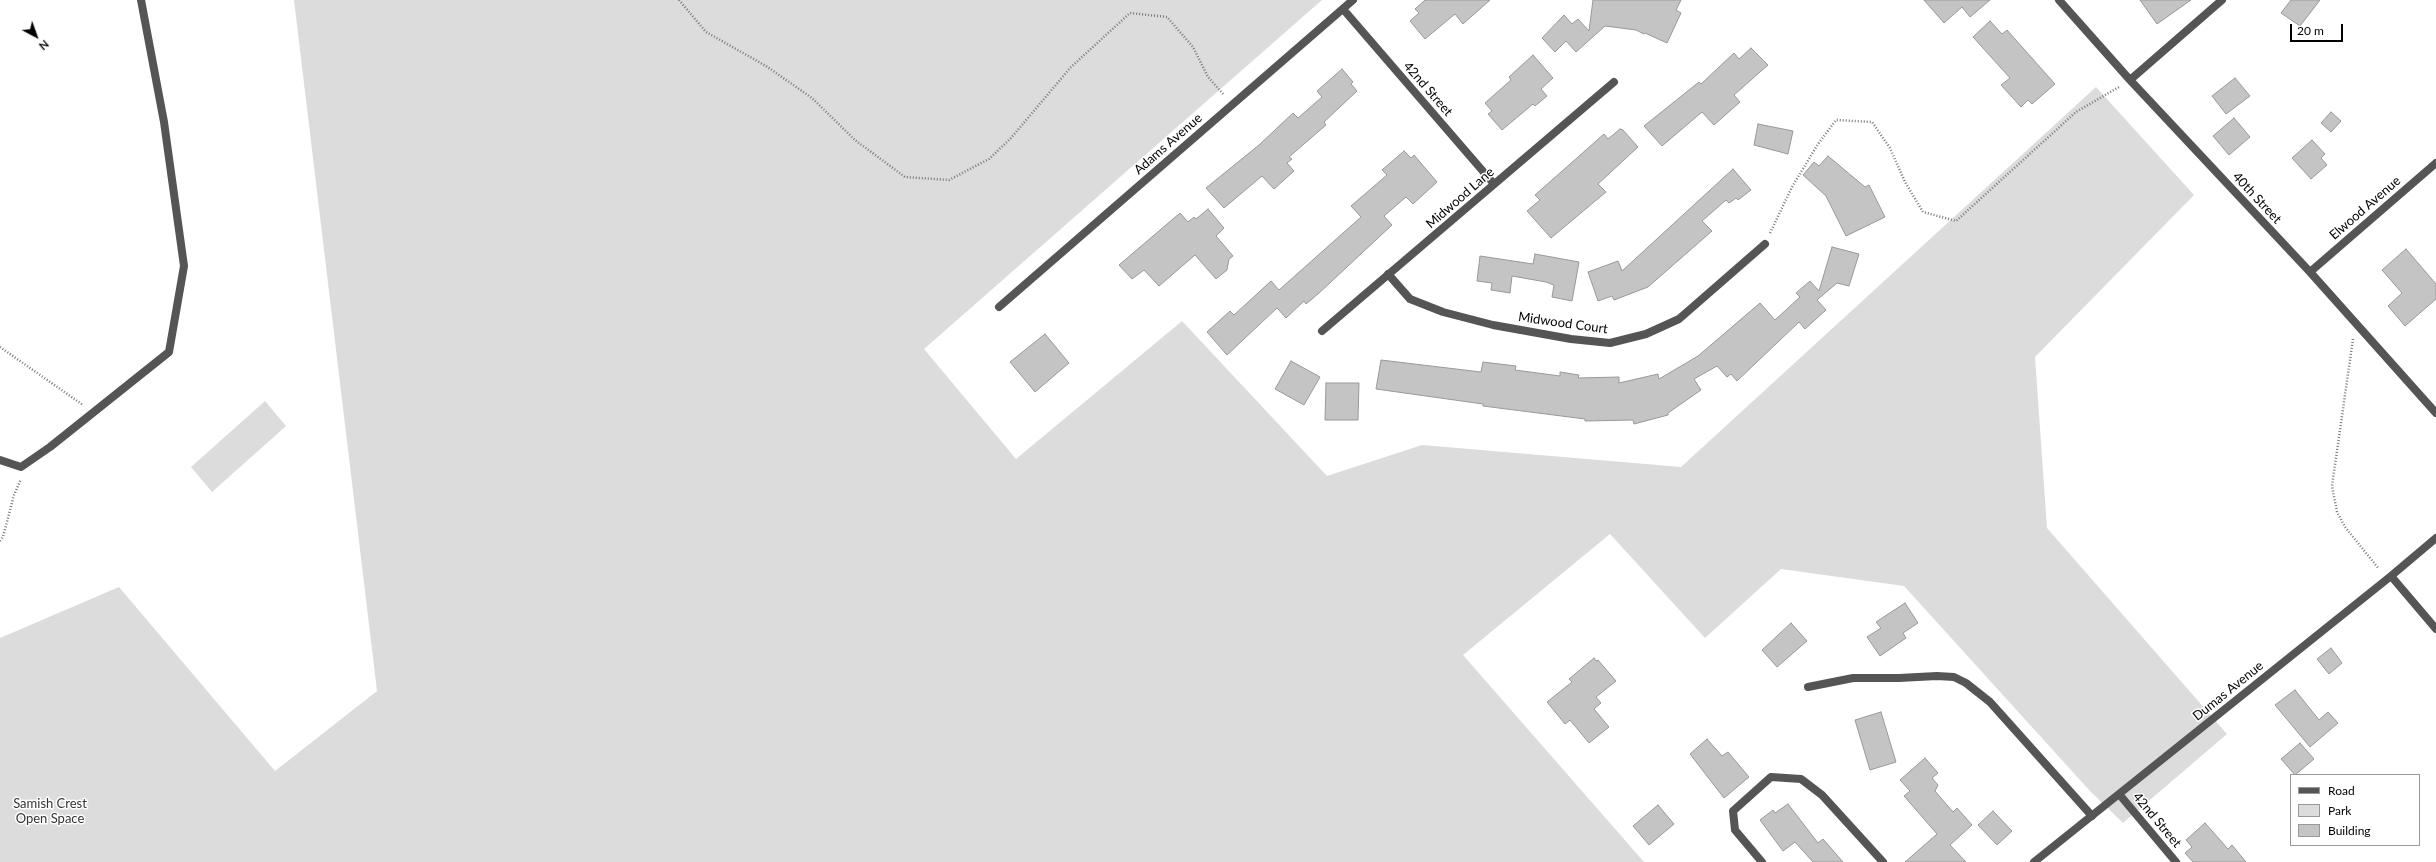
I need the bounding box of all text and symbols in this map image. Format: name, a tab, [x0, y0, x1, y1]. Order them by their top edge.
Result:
north arrow	[16, 16, 56, 56]
scale bar	[2292, 16, 2345, 42]
text: 20 m	[2297, 23, 2324, 38]
text: N	[37, 38, 52, 53]
street label: 42nd Street	[1400, 59, 1456, 119]
street label: Adams Avenue	[1131, 110, 1205, 178]
street label: Midwood Lane	[1423, 164, 1497, 232]
street label: 40th Street	[2229, 169, 2285, 227]
street label: Elwood Avenue	[2326, 173, 2404, 243]
street label: Midwood Court	[1517, 309, 1609, 337]
street label: Dumas Avenue	[2190, 658, 2266, 724]
legend	[2290, 774, 2420, 846]
text: Road	[2328, 783, 2355, 798]
street label: 42nd Street	[2129, 789, 2185, 851]
park label: Samish Crest Open Space	[13, 796, 87, 827]
text: Park	[2328, 803, 2351, 818]
text: Building	[2328, 823, 2371, 838]

